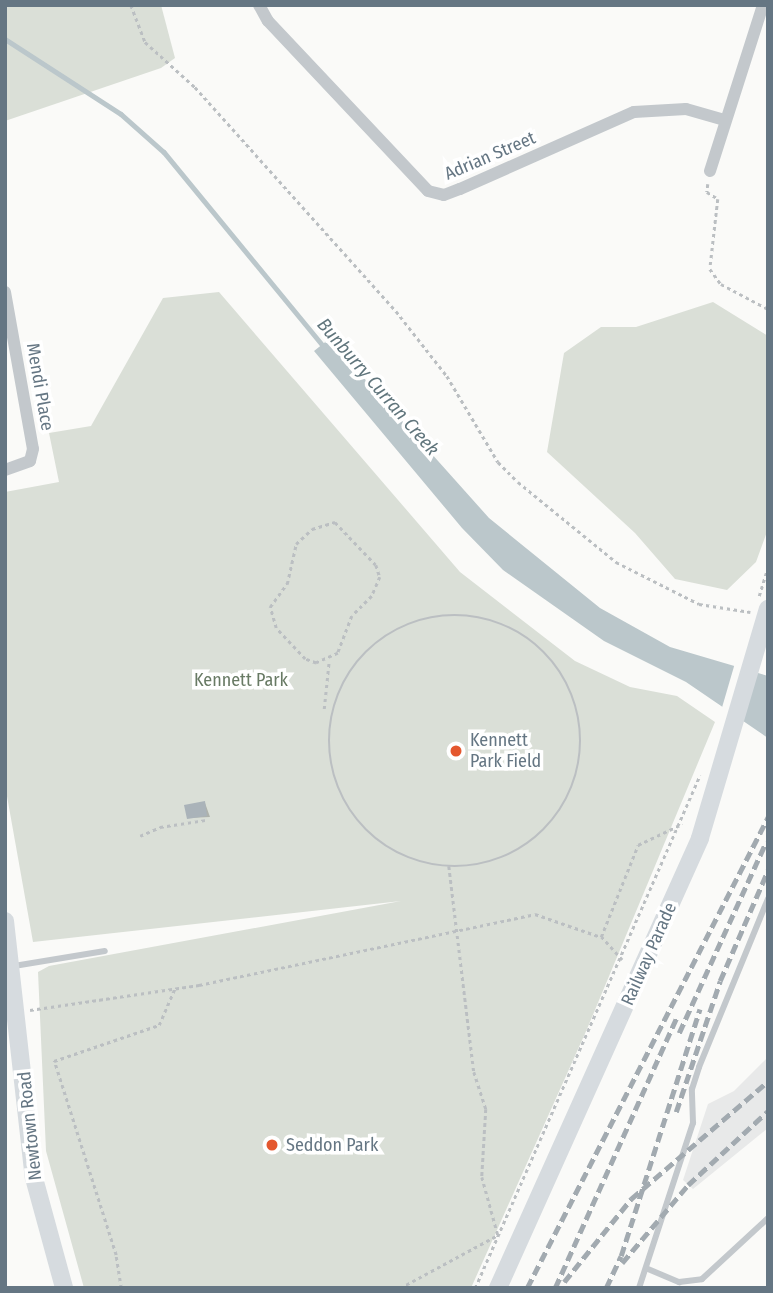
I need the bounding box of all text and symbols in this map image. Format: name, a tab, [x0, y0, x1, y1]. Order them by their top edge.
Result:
street label: Adrian Street	[441, 127, 539, 185]
water label: Bunburry Curran Creek	[312, 314, 444, 460]
street label: Mendi Place	[22, 342, 58, 432]
park label: Kennett Park	[194, 669, 288, 691]
place label: Kennett Park Field	[470, 730, 541, 772]
marker: Kennett Park Field	[448, 743, 464, 759]
street label: Railway Parade	[617, 899, 681, 1009]
street label: Newtown Road	[14, 1070, 46, 1182]
place label: Seddon Park	[286, 1134, 378, 1156]
marker: Seddon Park	[264, 1137, 280, 1153]

